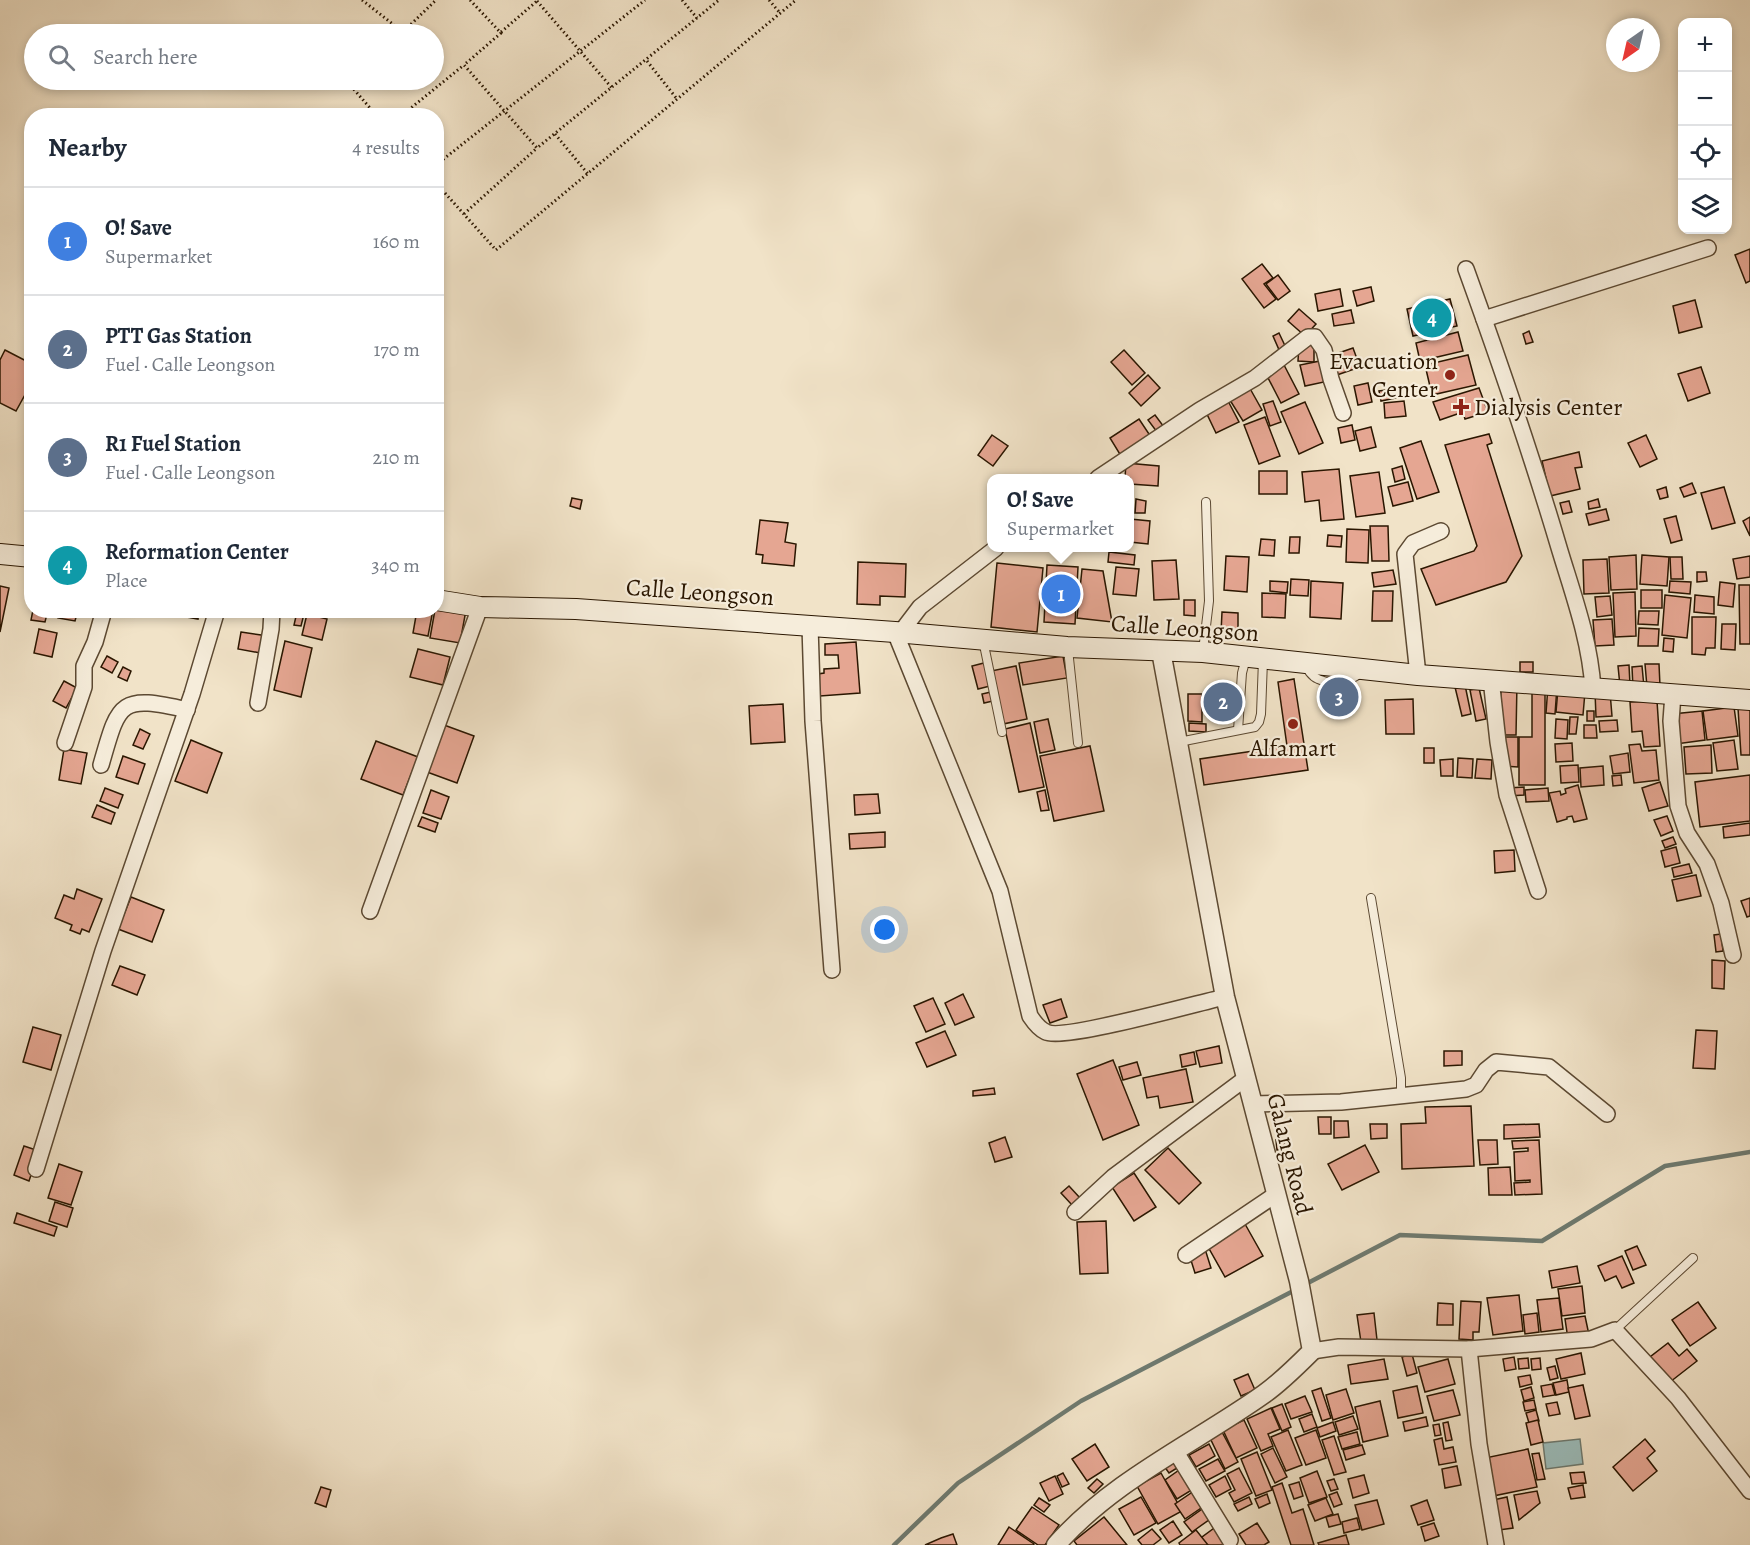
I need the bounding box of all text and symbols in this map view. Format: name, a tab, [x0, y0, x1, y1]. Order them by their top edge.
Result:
north arrow	[1606, 18, 1660, 72]
map controls	[1678, 18, 1732, 234]
button: +	[1678, 18, 1732, 72]
search box	[24, 24, 444, 90]
icon: search	[45, 41, 78, 74]
text: Search here	[93, 42, 198, 72]
button: −	[1678, 72, 1732, 126]
button: locate	[1678, 126, 1732, 180]
text: Nearby	[48, 130, 127, 165]
text: 4 results	[352, 134, 420, 161]
button: layers	[1678, 180, 1732, 234]
text: O! Save	[105, 213, 172, 243]
text: 1	[64, 228, 71, 255]
text: 160 m	[373, 228, 420, 255]
text: Supermarket	[105, 243, 212, 270]
pin: 4	[1412, 296, 1452, 340]
text: PTT Gas Station	[105, 321, 252, 351]
text: 2	[63, 336, 72, 363]
text: 170 m	[374, 336, 420, 363]
place label: Evacuation Center	[1329, 345, 1438, 405]
text: Fuel · Calle Leongson	[105, 351, 275, 378]
marker: Evacuation Center	[1443, 368, 1457, 382]
place label: Dialysis Center	[1474, 391, 1623, 423]
marker: Dialysis Center	[1452, 398, 1470, 416]
text: R1 Fuel Station	[105, 429, 241, 459]
text: 3	[63, 444, 72, 471]
text: 210 m	[372, 444, 420, 471]
text: Fuel · Calle Leongson	[105, 459, 275, 486]
popup	[987, 474, 1134, 552]
text: O! Save	[1007, 485, 1074, 515]
text: Supermarket	[1007, 515, 1114, 542]
text: Reformation Center	[105, 537, 289, 567]
text: 4	[63, 552, 72, 579]
text: 340 m	[371, 552, 420, 579]
text: Place	[105, 567, 147, 594]
street label: Calle Leongson	[625, 571, 775, 613]
pin: 1	[1042, 572, 1080, 616]
street label: Calle Leongson	[1110, 607, 1260, 649]
pin: 3	[1320, 674, 1358, 720]
pin: 2	[1204, 680, 1242, 724]
marker: Alfamart	[1286, 717, 1300, 731]
place label: Alfamart	[1249, 732, 1336, 764]
your location	[870, 915, 899, 944]
street label: Galang Road	[1259, 1090, 1321, 1218]

